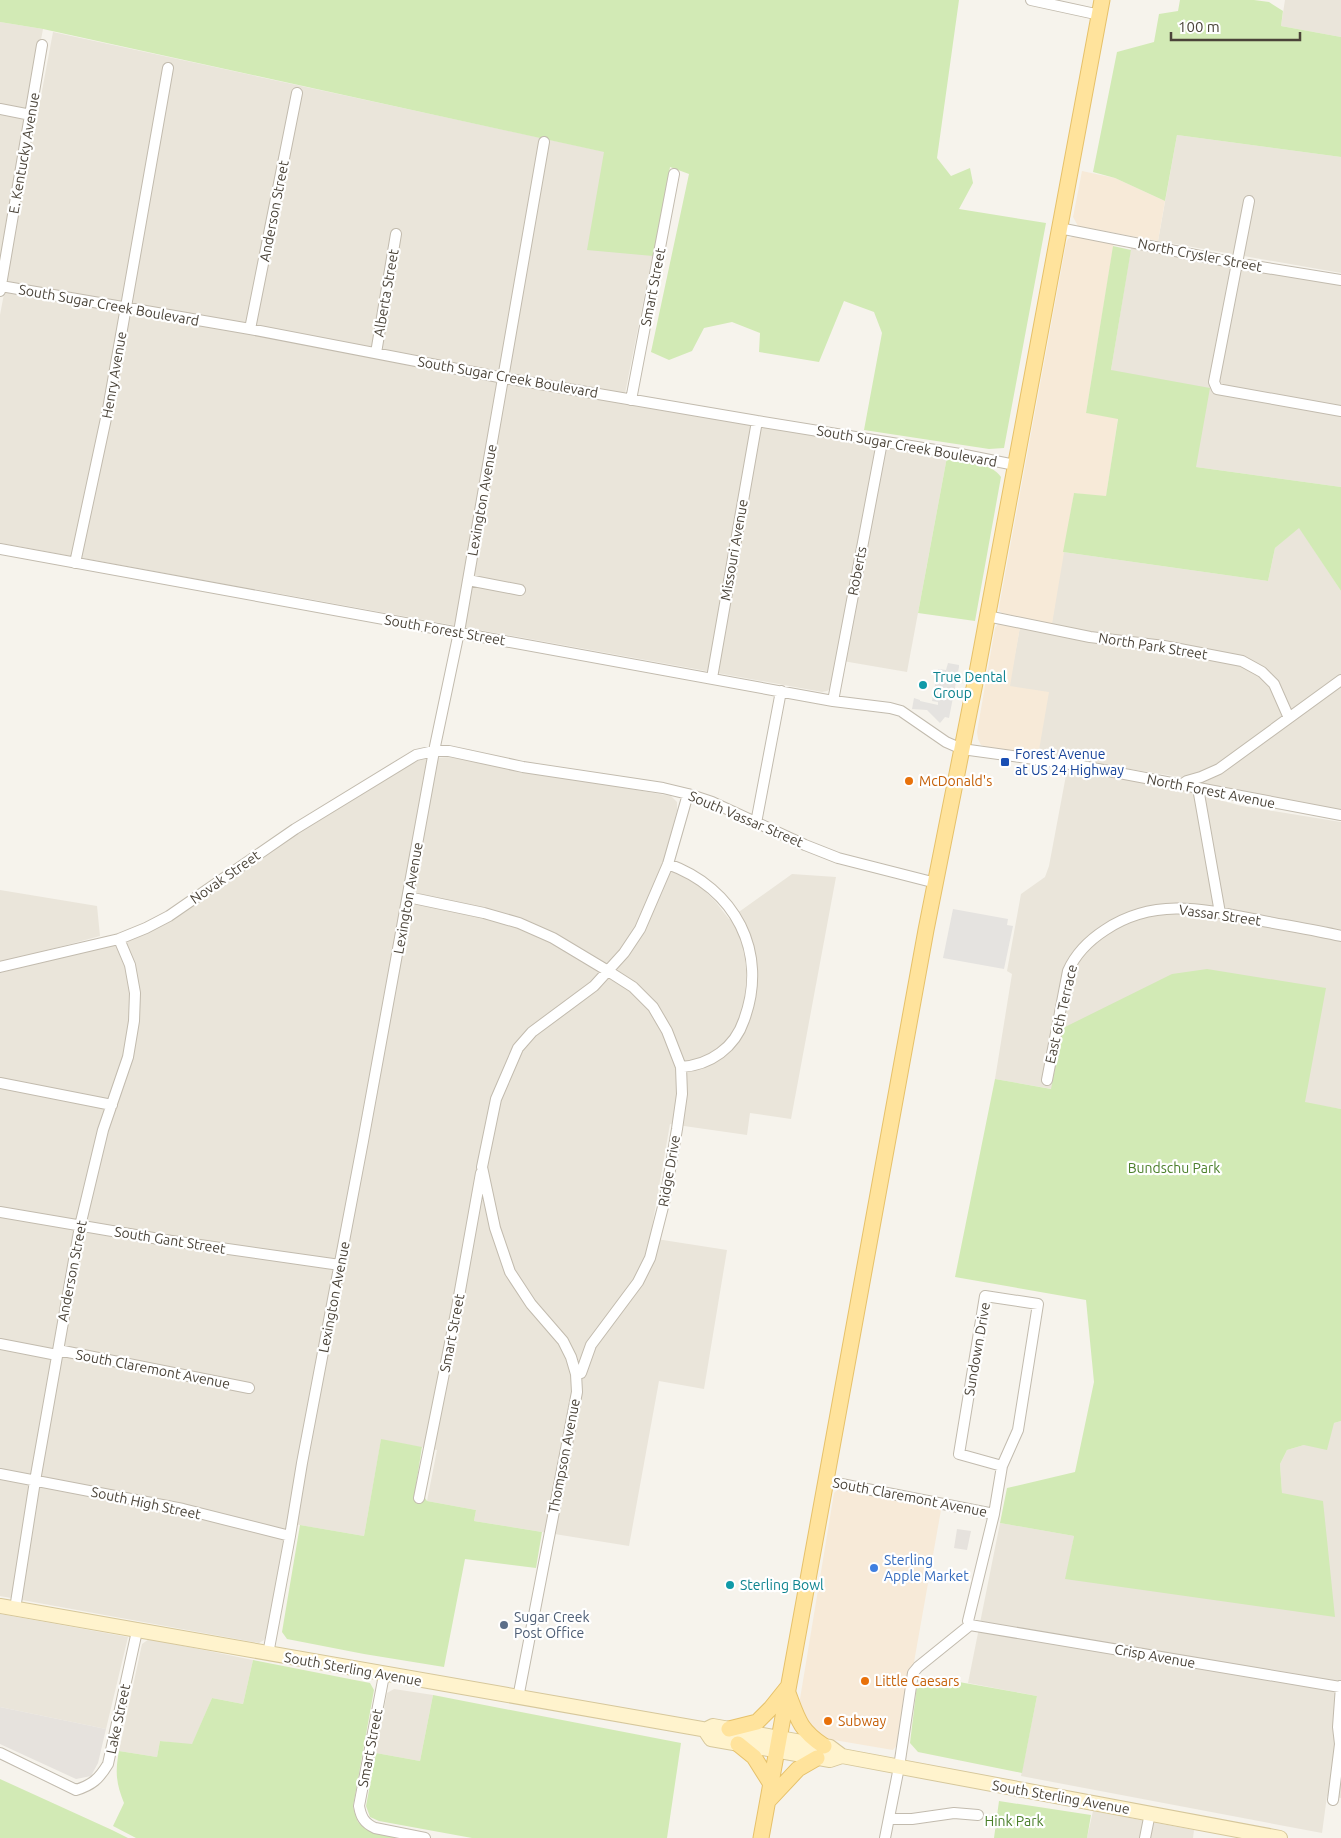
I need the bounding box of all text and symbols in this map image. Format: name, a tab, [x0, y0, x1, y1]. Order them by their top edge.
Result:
scale bar	[1171, 10, 1300, 42]
text: 100 m	[1178, 18, 1220, 35]
street label: E. Kentucky Avenue	[5, 91, 43, 215]
street label: Anderson Street	[256, 158, 292, 263]
street label: North Crysler Street	[1137, 235, 1264, 275]
street label: Smart Street	[638, 246, 669, 328]
street label: Alberta Street	[370, 247, 402, 338]
street label: South Sugar Creek Boulevard	[18, 281, 200, 329]
street label: Henry Avenue	[98, 330, 130, 420]
street label: South Sugar Creek Boulevard	[417, 353, 599, 401]
street label: South Sugar Creek Boulevard	[816, 422, 998, 470]
street label: Lexington Avenue	[464, 443, 500, 557]
street label: Missouri Avenue	[717, 498, 751, 602]
street label: Roberts	[844, 545, 870, 597]
street label: South Forest Street	[383, 611, 507, 649]
street label: North Park Street	[1097, 629, 1209, 663]
place label: True Dental Group	[933, 669, 1007, 701]
marker: True Dental Group	[917, 679, 929, 691]
place label: Forest Avenue at US 24 Highway	[1015, 746, 1124, 778]
marker: Forest Avenue at US 24 Highway	[999, 756, 1011, 768]
street label: North Forest Avenue	[1145, 771, 1277, 811]
place label: McDonald's	[919, 773, 992, 789]
marker: McDonald's	[903, 775, 915, 787]
street label: South Vassar Street	[686, 788, 806, 851]
street label: Lexington Avenue	[390, 841, 426, 955]
street label: Novak Street	[187, 847, 263, 907]
street label: Vassar Street	[1178, 901, 1263, 929]
street label: East 6th Terrace	[1042, 963, 1080, 1065]
street label: Ridge Drive	[655, 1134, 683, 1208]
park label: Bundschu Park	[1128, 1160, 1220, 1176]
street label: Anderson Street	[54, 1218, 90, 1323]
street label: South Gant Street	[113, 1223, 227, 1257]
street label: Lexington Avenue	[315, 1240, 353, 1354]
street label: Smart Street	[437, 1292, 468, 1374]
street label: Sundown Drive	[961, 1301, 993, 1397]
street label: South Claremont Avenue	[74, 1346, 232, 1392]
street label: Thompson Avenue	[545, 1397, 583, 1515]
street label: South Claremont Avenue	[831, 1474, 989, 1520]
street label: South High Street	[90, 1484, 203, 1523]
place label: Sterling Apple Market	[884, 1552, 969, 1584]
marker: Sterling Apple Market	[868, 1562, 880, 1574]
place label: Sterling Bowl	[740, 1577, 824, 1593]
marker: Sterling Bowl	[724, 1579, 736, 1591]
place label: Sugar Creek Post Office	[514, 1609, 590, 1641]
marker: Sugar Creek Post Office	[498, 1619, 510, 1631]
street label: Crisp Avenue	[1113, 1641, 1197, 1671]
street label: South Sterling Avenue	[283, 1649, 423, 1689]
place label: Little Caesars	[875, 1673, 959, 1689]
marker: Little Caesars	[859, 1675, 871, 1687]
street label: Lake Street	[103, 1682, 133, 1755]
street label: Smart Street	[355, 1707, 386, 1789]
place label: Subway	[838, 1713, 887, 1729]
marker: Subway	[822, 1715, 834, 1727]
street label: South Sterling Avenue	[991, 1777, 1131, 1817]
park label: Hink Park	[984, 1813, 1044, 1829]

